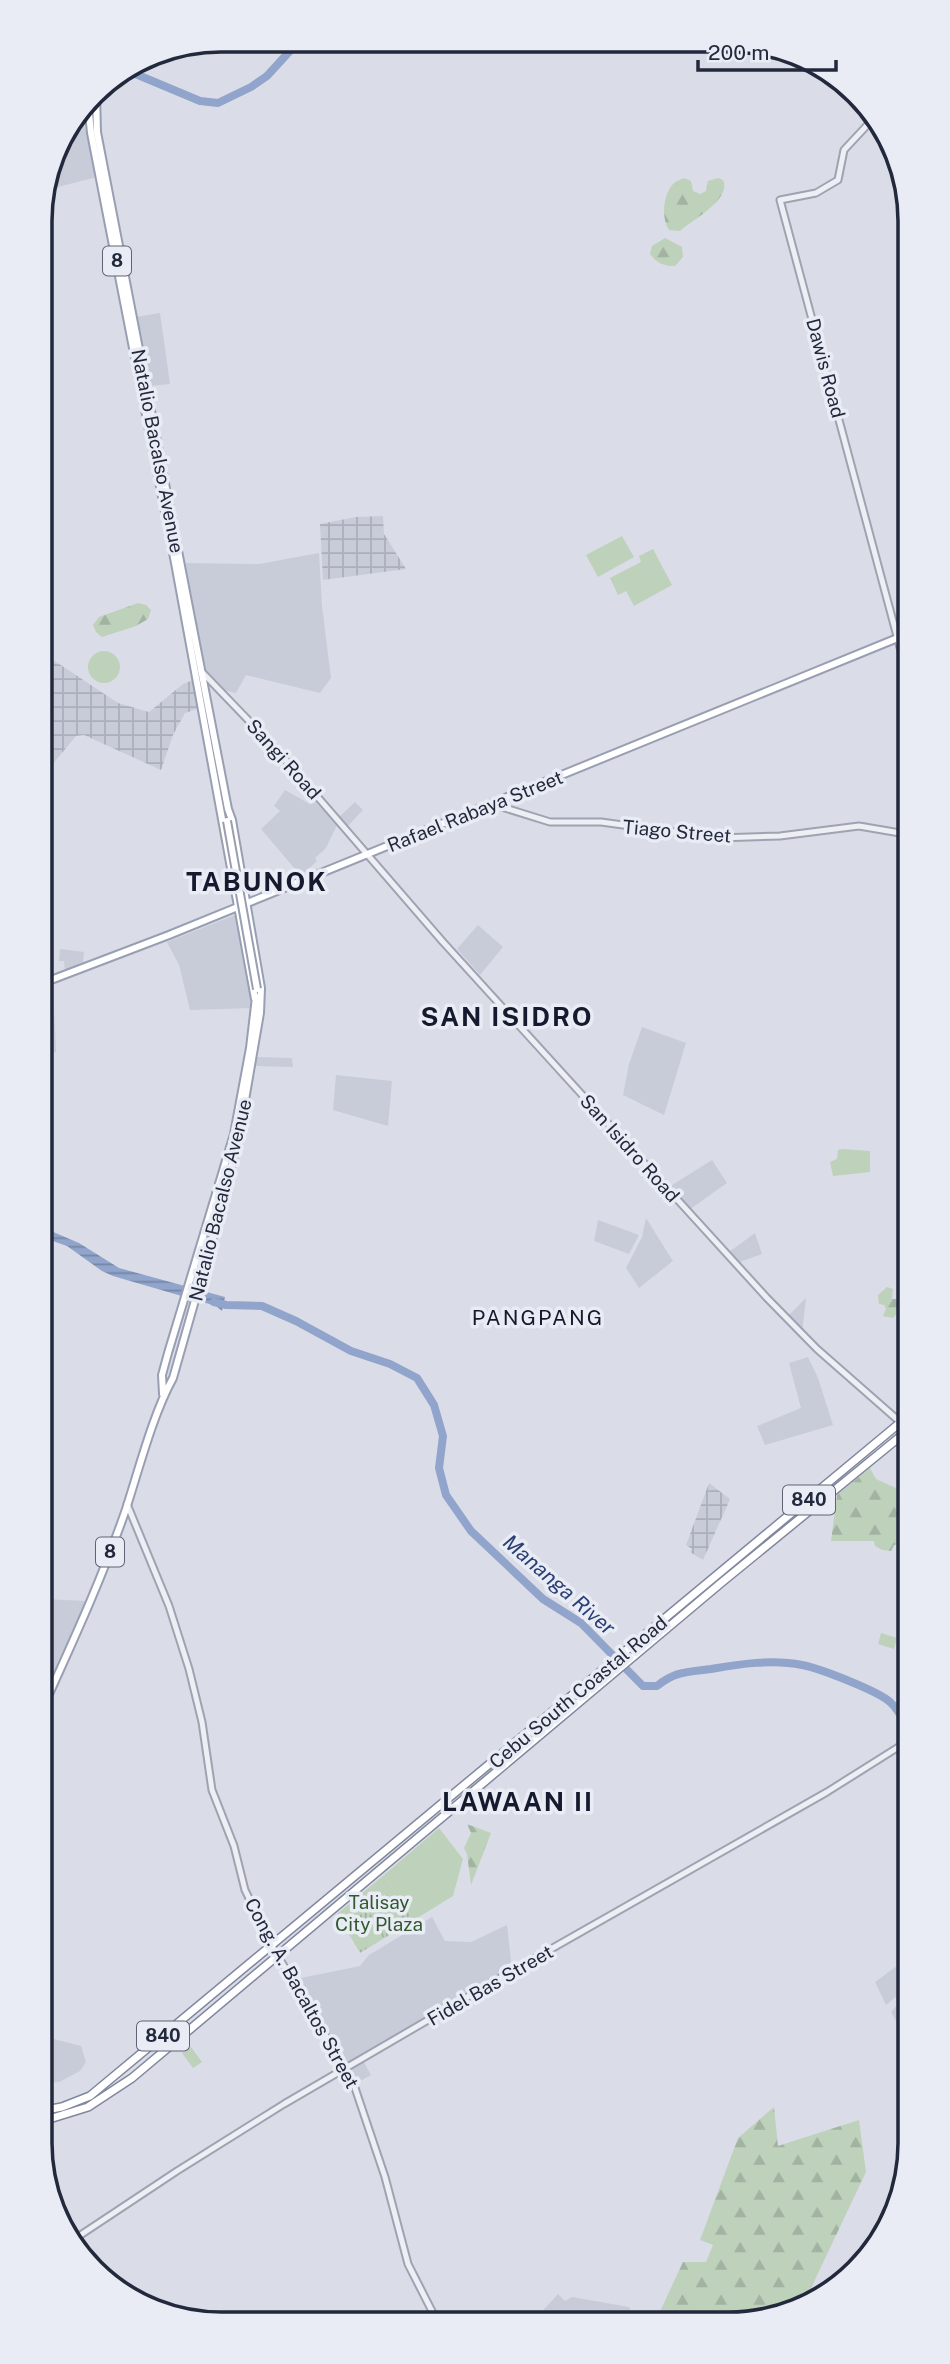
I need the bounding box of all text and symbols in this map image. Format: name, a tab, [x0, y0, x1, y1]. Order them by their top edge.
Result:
scale bar	[698, 28, 836, 72]
text: 200 m	[708, 40, 769, 65]
road number: 8	[103, 246, 131, 276]
street label: Dawis Road	[802, 316, 850, 420]
street label: Natalio Bacalso Avenue	[127, 347, 189, 555]
street label: Sangi Road	[242, 714, 326, 804]
street label: Rafael Rabaya Street	[384, 766, 566, 856]
street label: Tiago Street	[622, 815, 732, 847]
district label: TABUNOK	[186, 866, 328, 897]
district label: SAN ISIDRO	[421, 1001, 593, 1032]
street label: San Isidro Road	[576, 1090, 684, 1206]
street label: Natalio Bacalso Avenue	[184, 1097, 256, 1303]
district label: PANGPANG	[472, 1305, 604, 1330]
road number: 840	[783, 1485, 835, 1514]
water label: Mananga River	[498, 1529, 621, 1641]
road number: 8	[96, 1538, 124, 1567]
street label: Cebu South Coastal Road	[485, 1611, 671, 1773]
district label: LAWAAN II	[442, 1786, 594, 1817]
park label: Talisay City Plaza	[335, 1891, 423, 1935]
street label: Cong. A. Bacaltos Street	[240, 1894, 364, 2092]
street label: Fidel Bas Street	[423, 1940, 557, 2030]
road number: 840	[137, 2022, 189, 2050]

